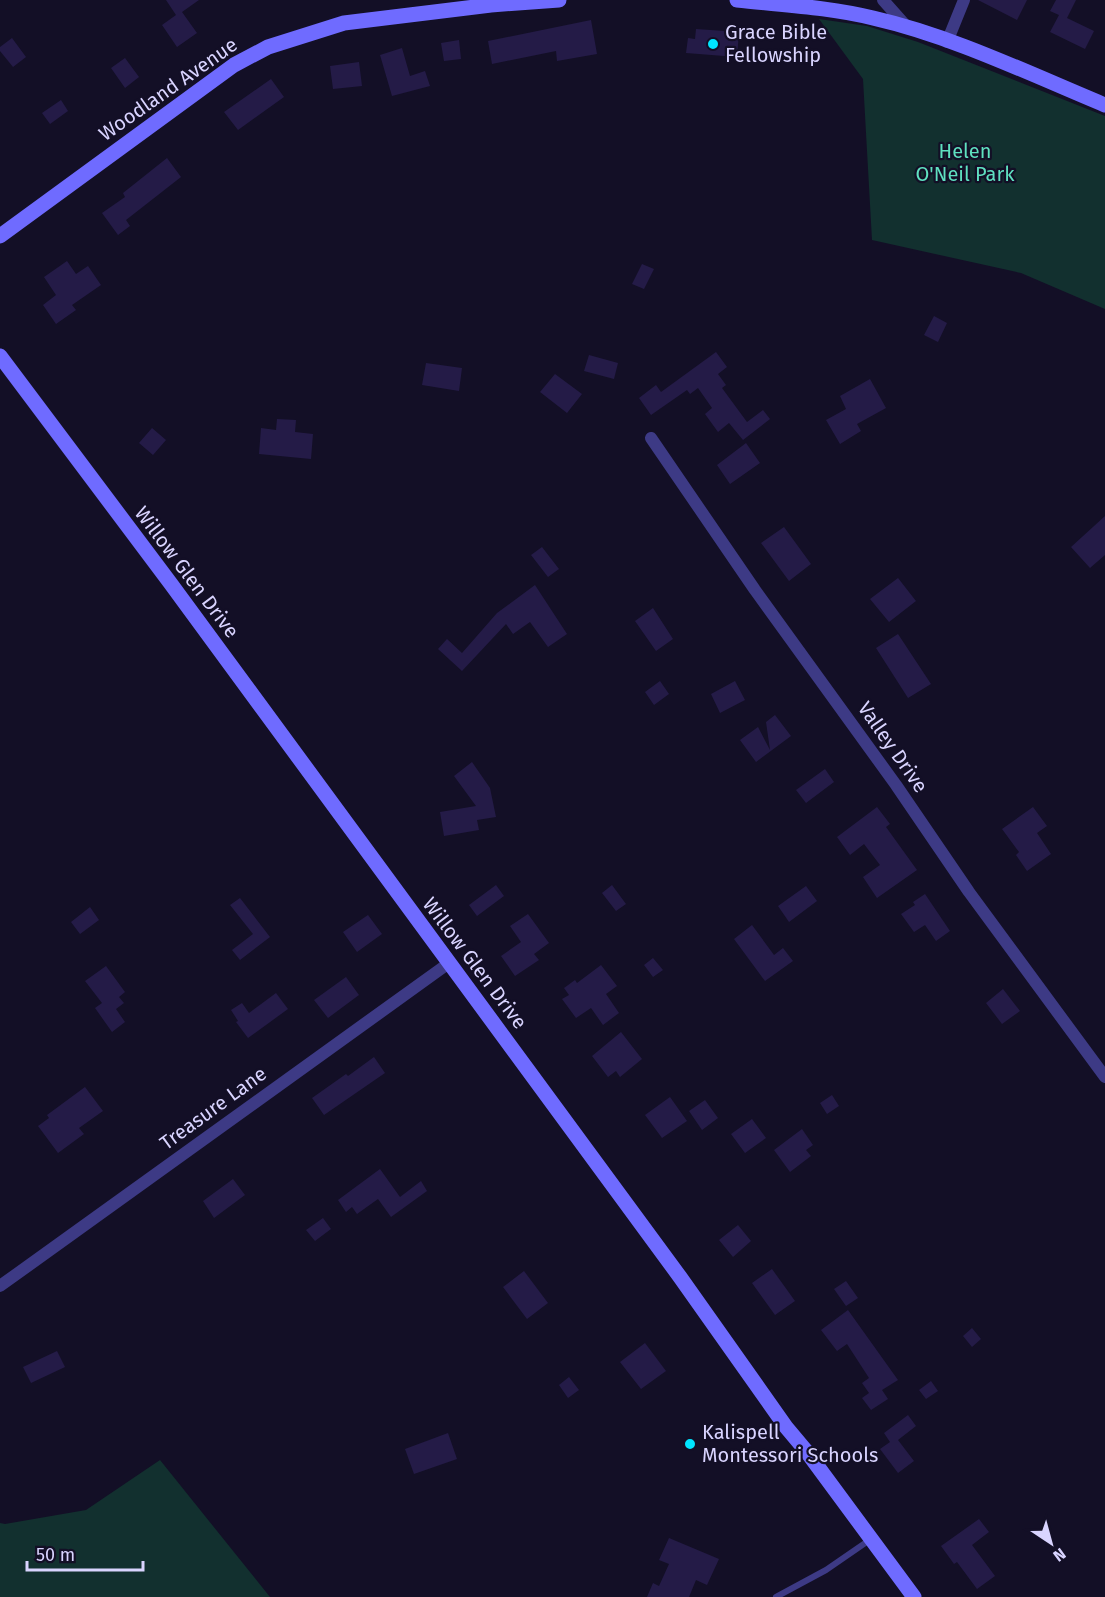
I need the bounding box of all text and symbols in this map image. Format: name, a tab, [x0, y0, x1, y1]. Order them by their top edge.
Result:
place label: Grace Bible Fellowship	[725, 20, 827, 67]
street label: Woodland Avenue	[94, 32, 242, 146]
marker: Grace Bible Fellowship	[706, 37, 720, 51]
park label: Helen O'Neil Park	[916, 139, 1015, 186]
street label: Willow Glen Drive	[130, 502, 244, 642]
street label: Valley Drive	[853, 697, 933, 797]
street label: Willow Glen Drive	[418, 893, 532, 1033]
street label: Treasure Lane	[155, 1061, 271, 1155]
place label: Kalispell Montessori Schools	[702, 1420, 878, 1467]
marker: Kalispell Montessori Schools	[683, 1437, 697, 1451]
north arrow	[1021, 1513, 1081, 1573]
scale bar	[27, 1534, 142, 1572]
text: 50 m	[36, 1544, 75, 1566]
text: N	[1050, 1544, 1069, 1566]

